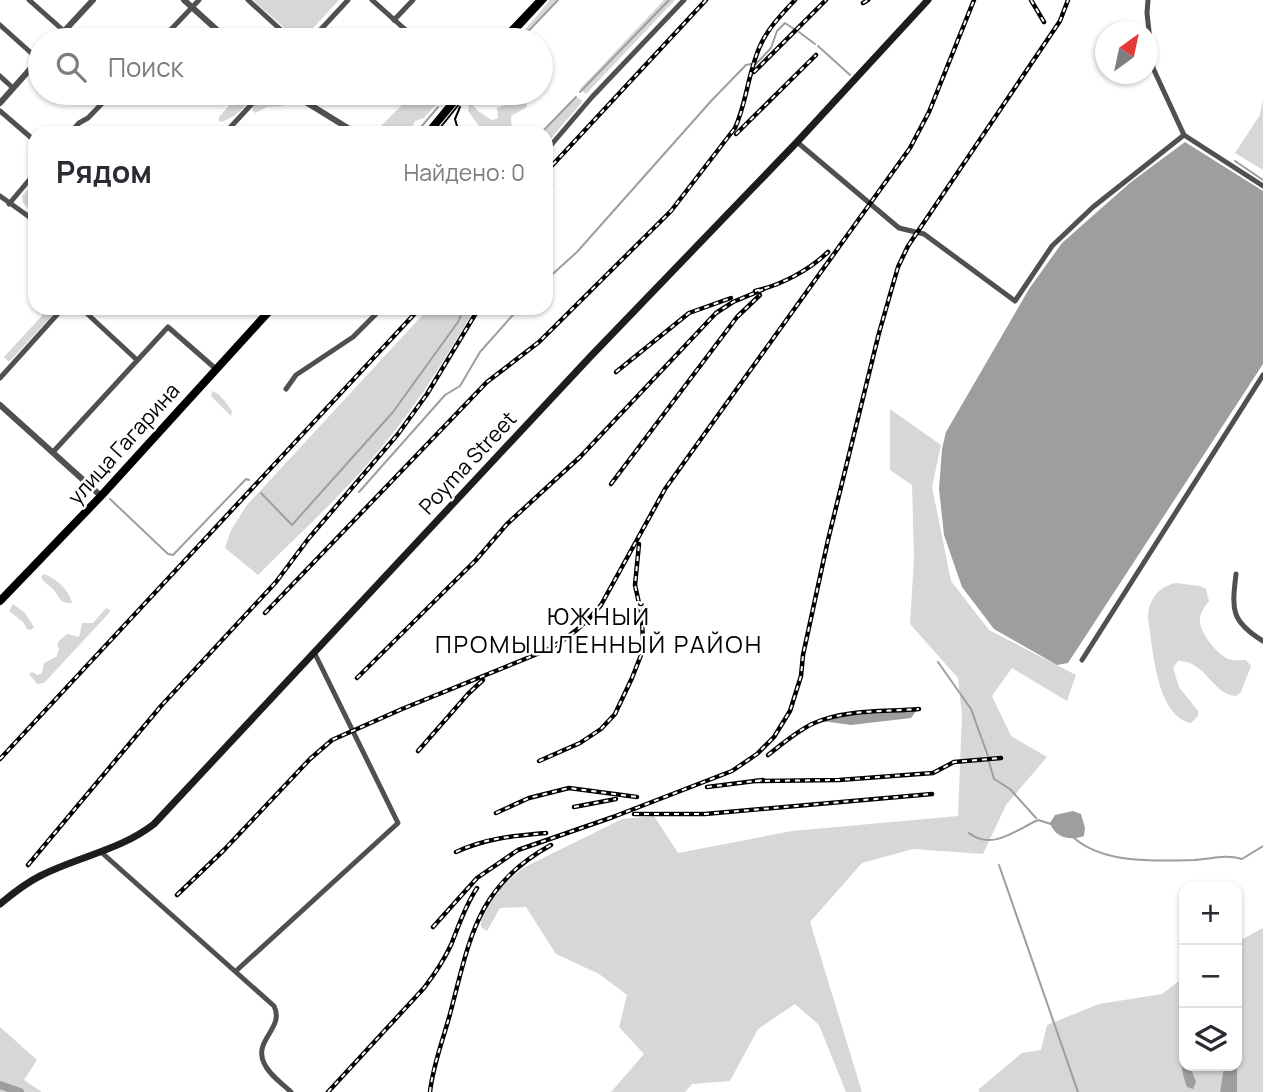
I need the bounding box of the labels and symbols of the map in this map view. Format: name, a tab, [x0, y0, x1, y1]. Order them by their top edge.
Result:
north arrow	[1095, 21, 1158, 84]
street label: улица Гагарина	[61, 377, 185, 510]
street label: Poyma Street	[412, 405, 522, 520]
district label: ЮЖНЫЙ ПРОМЫШЛЕННЫЙ РАЙОН	[435, 599, 763, 660]

